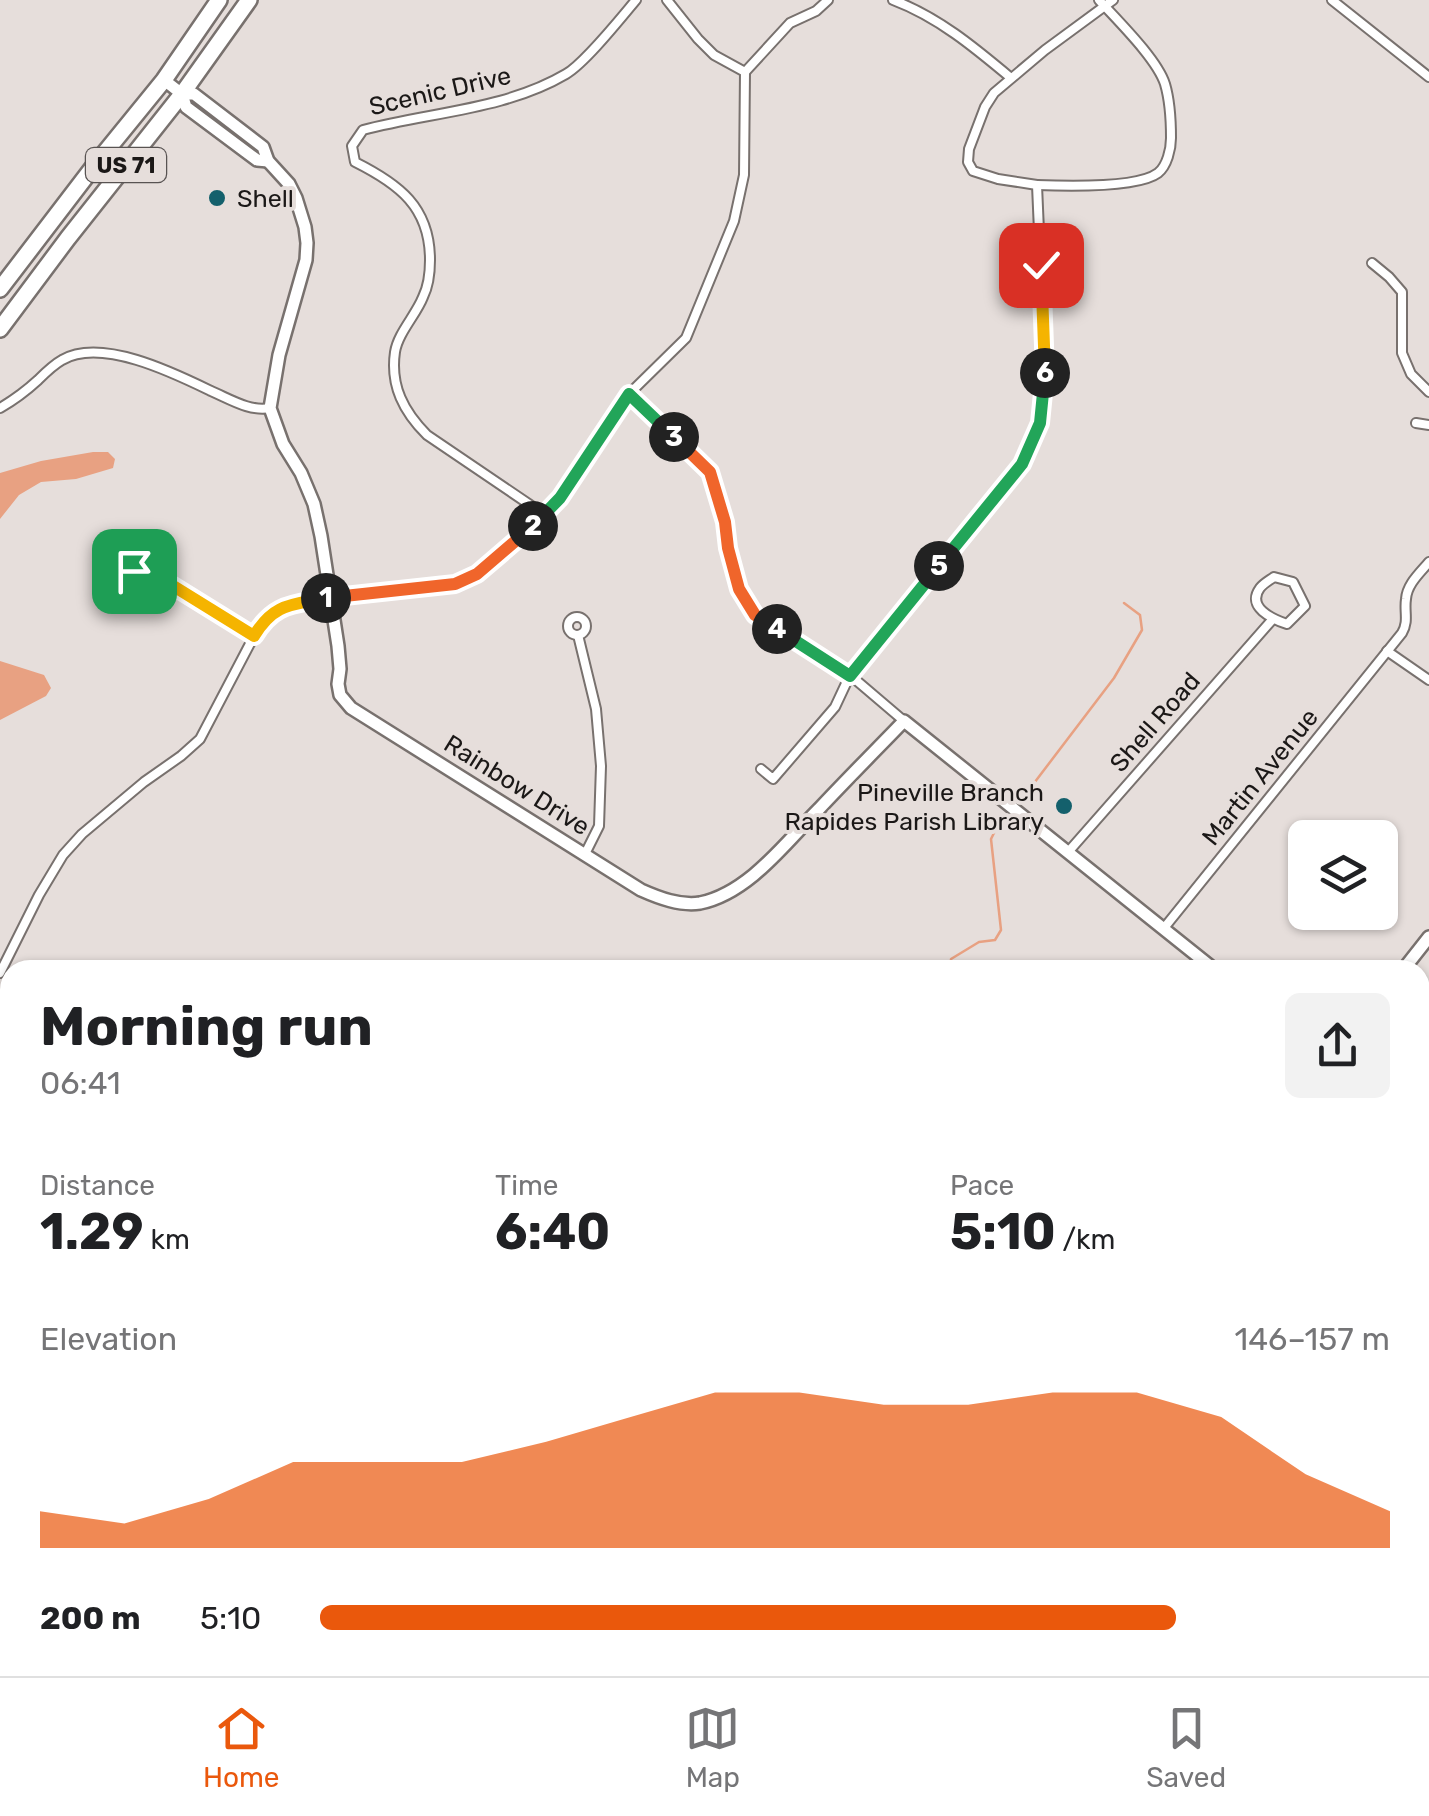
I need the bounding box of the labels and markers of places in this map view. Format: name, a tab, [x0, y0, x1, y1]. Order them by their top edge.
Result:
place label: Shell	[237, 184, 294, 213]
marker: Shell	[206, 187, 228, 209]
pin	[999, 223, 1084, 308]
pin: 6	[1020, 348, 1070, 398]
pin: 3	[649, 412, 699, 462]
pin: 2	[508, 501, 558, 551]
pin	[92, 529, 177, 614]
pin: 5	[914, 541, 964, 591]
pin: 1	[301, 573, 351, 623]
pin: 4	[752, 604, 802, 654]
place label: Pineville Branch Rapides Parish Library	[784, 778, 1044, 836]
marker: Pineville Branch Rapides Parish Library	[1053, 795, 1075, 817]

